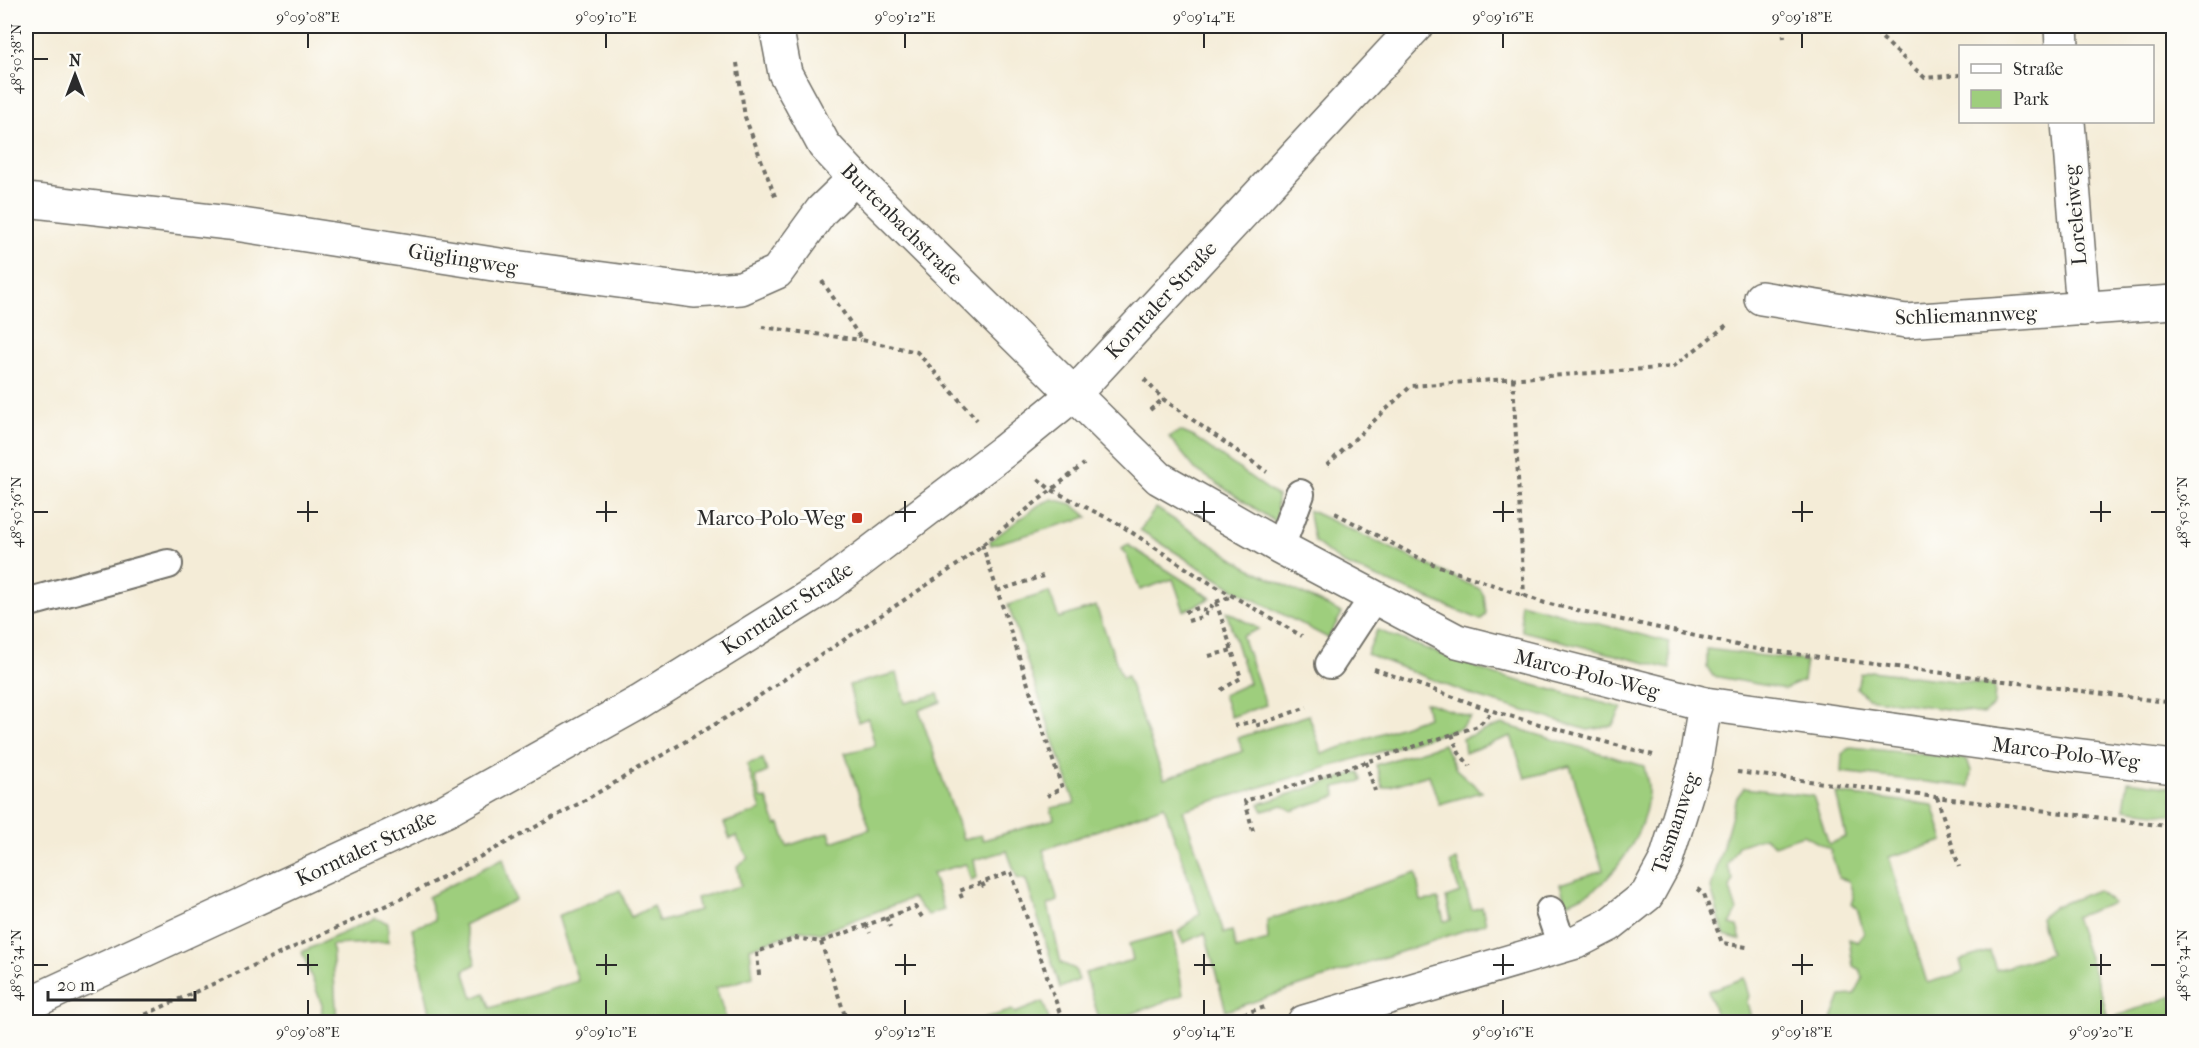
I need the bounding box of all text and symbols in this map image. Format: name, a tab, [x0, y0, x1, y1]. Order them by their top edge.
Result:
text: 9°09'08"E	[276, 8, 340, 26]
text: 9°09'10"E	[575, 8, 637, 26]
text: 9°09'12"E	[875, 8, 935, 26]
text: 9°09'14"E	[1173, 8, 1235, 26]
text: 9°09'16"E	[1472, 8, 1534, 26]
text: 9°09'18"E	[1772, 8, 1832, 26]
text: 48°50'38"N	[7, 23, 25, 94]
north arrow	[45, 45, 105, 105]
legend	[1959, 45, 2154, 123]
text: N	[69, 51, 82, 70]
text: Straße	[2013, 59, 2064, 80]
text: Park	[2013, 89, 2050, 110]
street label: Burtenbachstraße	[836, 158, 968, 290]
street label: Loreleiweg	[2059, 163, 2091, 266]
street label: Korntaler Straße	[1100, 236, 1222, 364]
street label: Güglingweg	[406, 238, 520, 280]
street label: Schliemannweg	[1895, 301, 2038, 329]
text: 48°50'36"N	[7, 476, 25, 548]
text: 48°50'36"N	[2173, 476, 2191, 548]
place label: Marco-Polo-Weg	[697, 506, 846, 530]
marker: Marco-Polo-Weg	[850, 511, 864, 525]
street label: Korntaler Straße	[717, 557, 857, 659]
street label: Marco-Polo-Weg	[1512, 644, 1663, 704]
street label: Marco-Polo-Weg	[1991, 732, 2142, 774]
street label: Tasmanweg	[1646, 768, 1704, 877]
street label: Korntaler Straße	[292, 805, 440, 891]
text: 48°50'34"N	[7, 928, 25, 1001]
text: 48°50'34"N	[2173, 928, 2191, 1001]
scale bar	[48, 964, 195, 1002]
text: 20 m	[57, 975, 95, 996]
text: 9°09'08"E	[276, 1023, 340, 1041]
text: 9°09'10"E	[575, 1023, 637, 1041]
text: 9°09'12"E	[875, 1023, 935, 1041]
text: 9°09'14"E	[1173, 1023, 1235, 1041]
text: 9°09'16"E	[1472, 1023, 1534, 1041]
text: 9°09'18"E	[1772, 1023, 1832, 1041]
text: 9°09'20"E	[2069, 1023, 2133, 1041]

